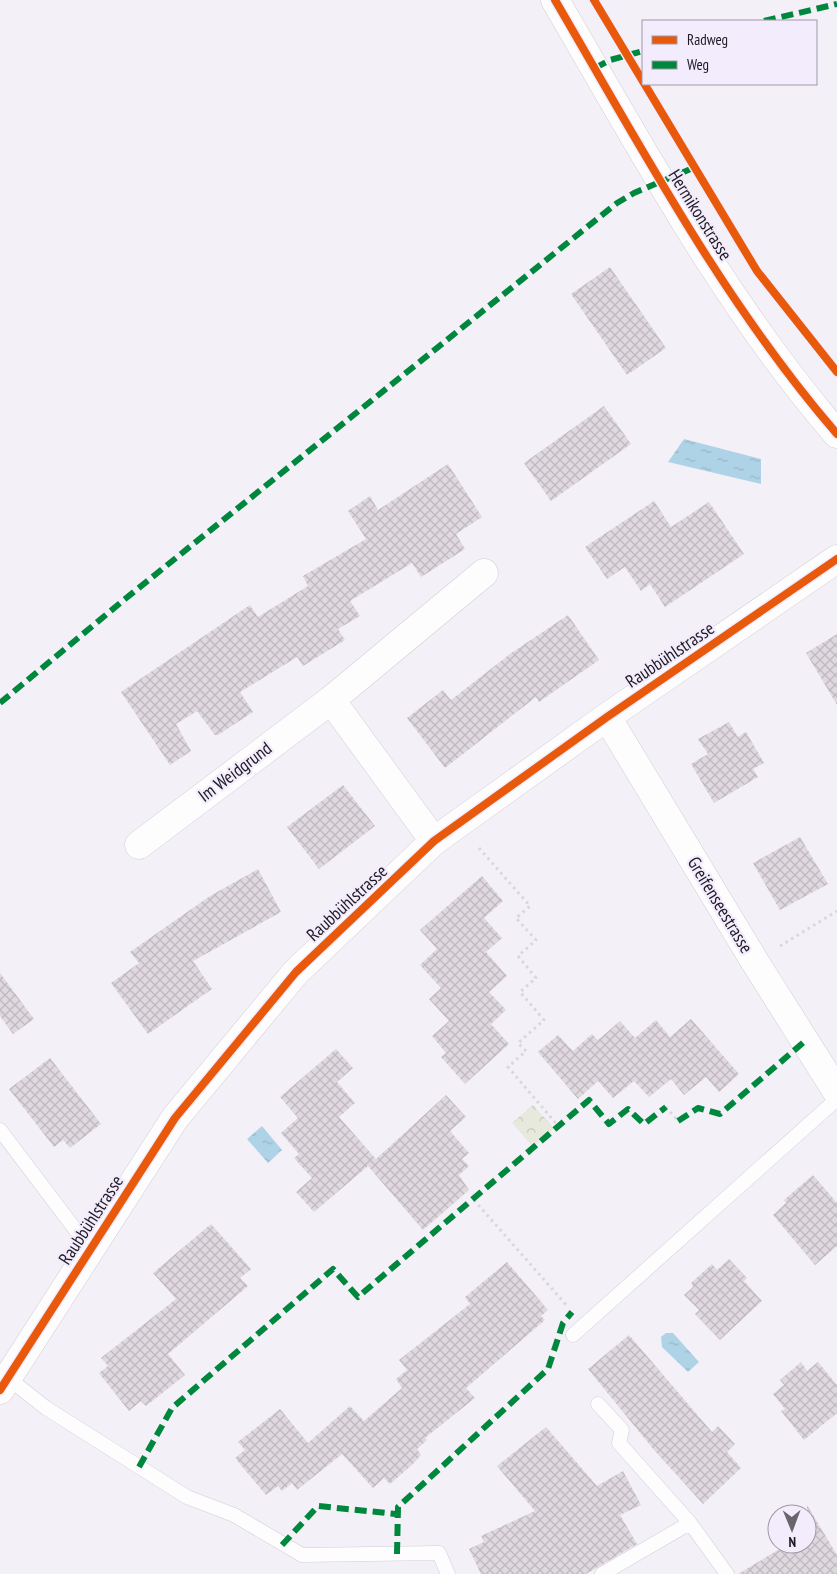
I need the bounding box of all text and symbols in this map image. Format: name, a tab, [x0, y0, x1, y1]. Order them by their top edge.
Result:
legend	[642, 20, 817, 85]
text: Radweg	[687, 30, 728, 49]
text: Weg	[687, 55, 709, 74]
street label: Hermikonstrasse	[663, 165, 737, 264]
street label: Raubbühlstrasse	[621, 617, 718, 693]
street label: Im Weidgrund	[193, 736, 276, 807]
street label: Greifenseestrasse	[683, 852, 758, 957]
street label: Raubbühlstrasse	[302, 859, 392, 946]
street label: Raubbühlstrasse	[53, 1171, 128, 1269]
north arrow	[767, 1504, 817, 1554]
text: N	[788, 1533, 796, 1551]

